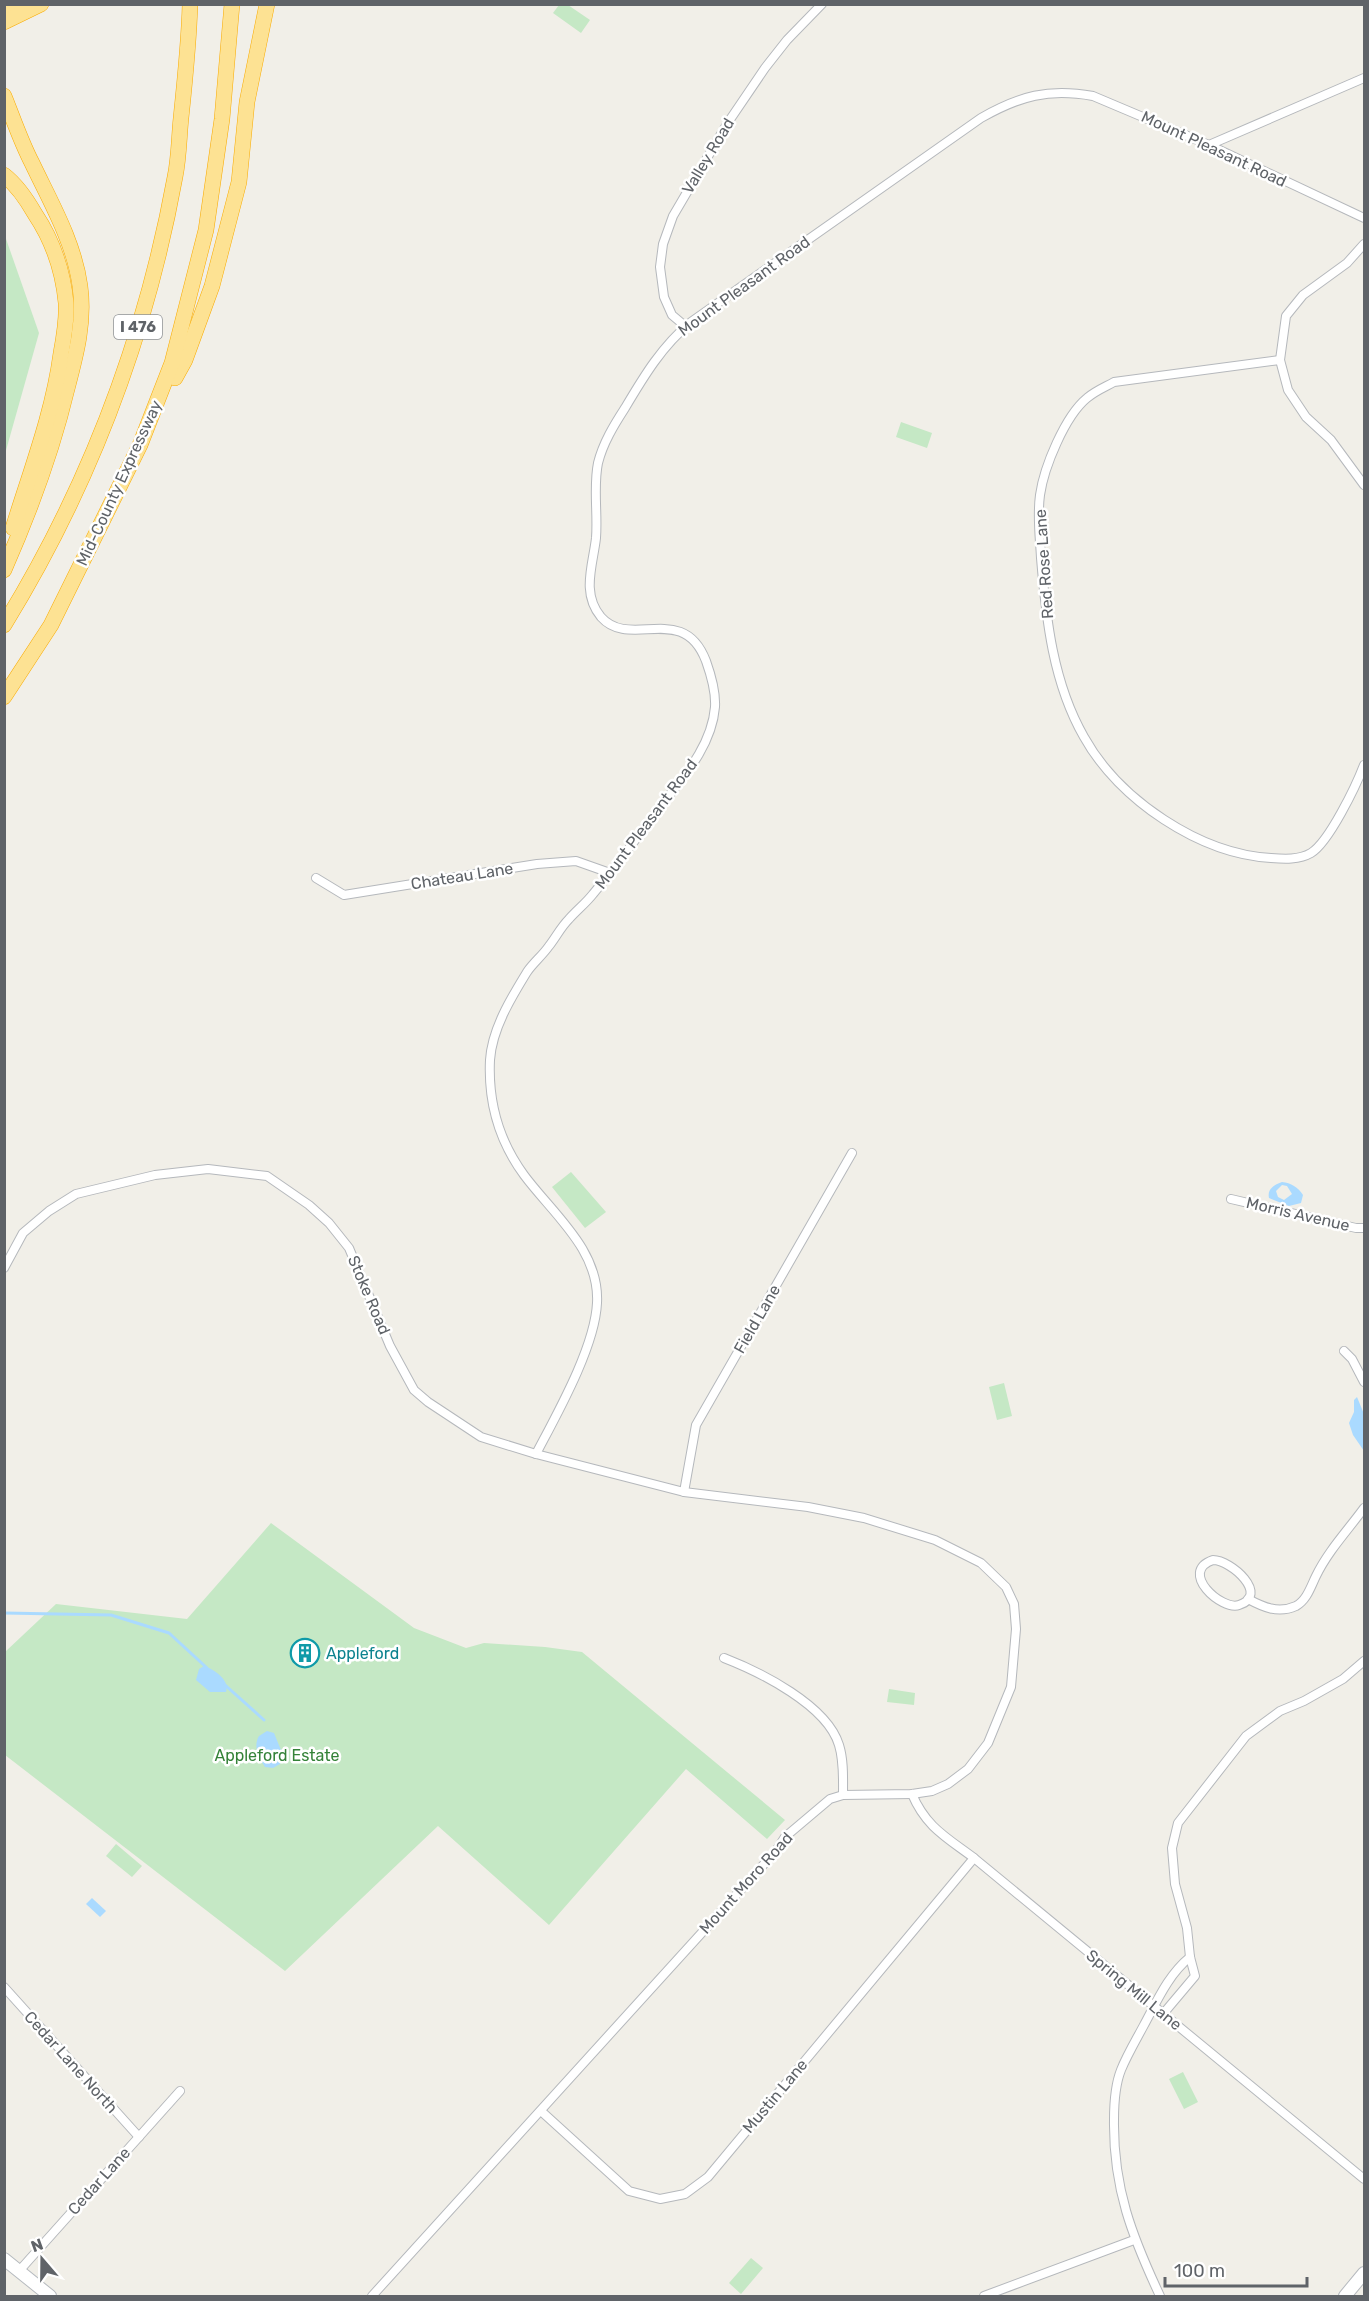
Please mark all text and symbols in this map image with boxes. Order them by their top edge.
street label: Mount Pleasant Road [1138,107,1290,191]
street label: Valley Road [678,115,738,197]
street label: Mount Pleasant Road [675,232,813,340]
road number: I 476 [114,315,162,339]
street label: Mid-County Expressway [72,397,166,569]
street label: Red Rose Lane [1031,508,1057,619]
street label: Mount Pleasant Road [591,755,701,893]
street label: Chateau Lane [410,859,515,893]
street label: Morris Avenue [1244,1193,1352,1235]
street label: Stoke Road [344,1253,394,1337]
street label: Field Lane [730,1281,784,1357]
building icon: Appleford [289,1637,321,1669]
place label: Appleford [326,1644,399,1663]
park label: Appleford Estate [214,1746,340,1765]
street label: Mount Moro Road [695,1828,797,1938]
street label: Spring Mill Lane [1082,1946,1186,2034]
street label: Cedar Lane North [20,2007,122,2117]
street label: Mustin Lane [739,2055,811,2137]
street label: Cedar Lane [64,2143,134,2219]
north arrow [12,2229,72,2289]
text: N [28,2234,46,2256]
scale bar [1165,2250,1308,2288]
text: 100 m [1174,2260,1225,2282]

